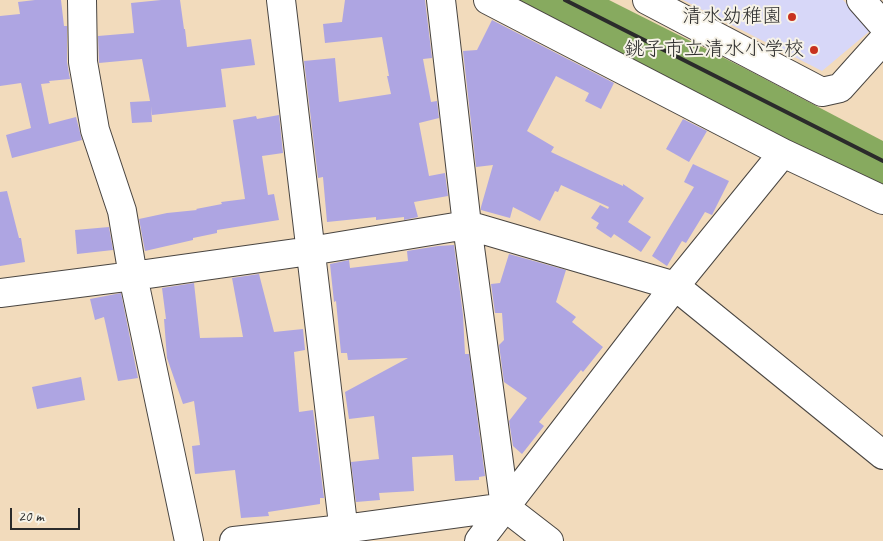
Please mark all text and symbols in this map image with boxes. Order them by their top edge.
place label: 清水幼稚園 [682,5,782,29]
marker: 清水幼稚園 [786,11,798,23]
place label: 銚子市立清水小学校 [624,38,804,62]
marker: 銚子市立清水小学校 [808,44,820,56]
scale bar [12,498,82,530]
text: 20 m [18,507,44,526]

